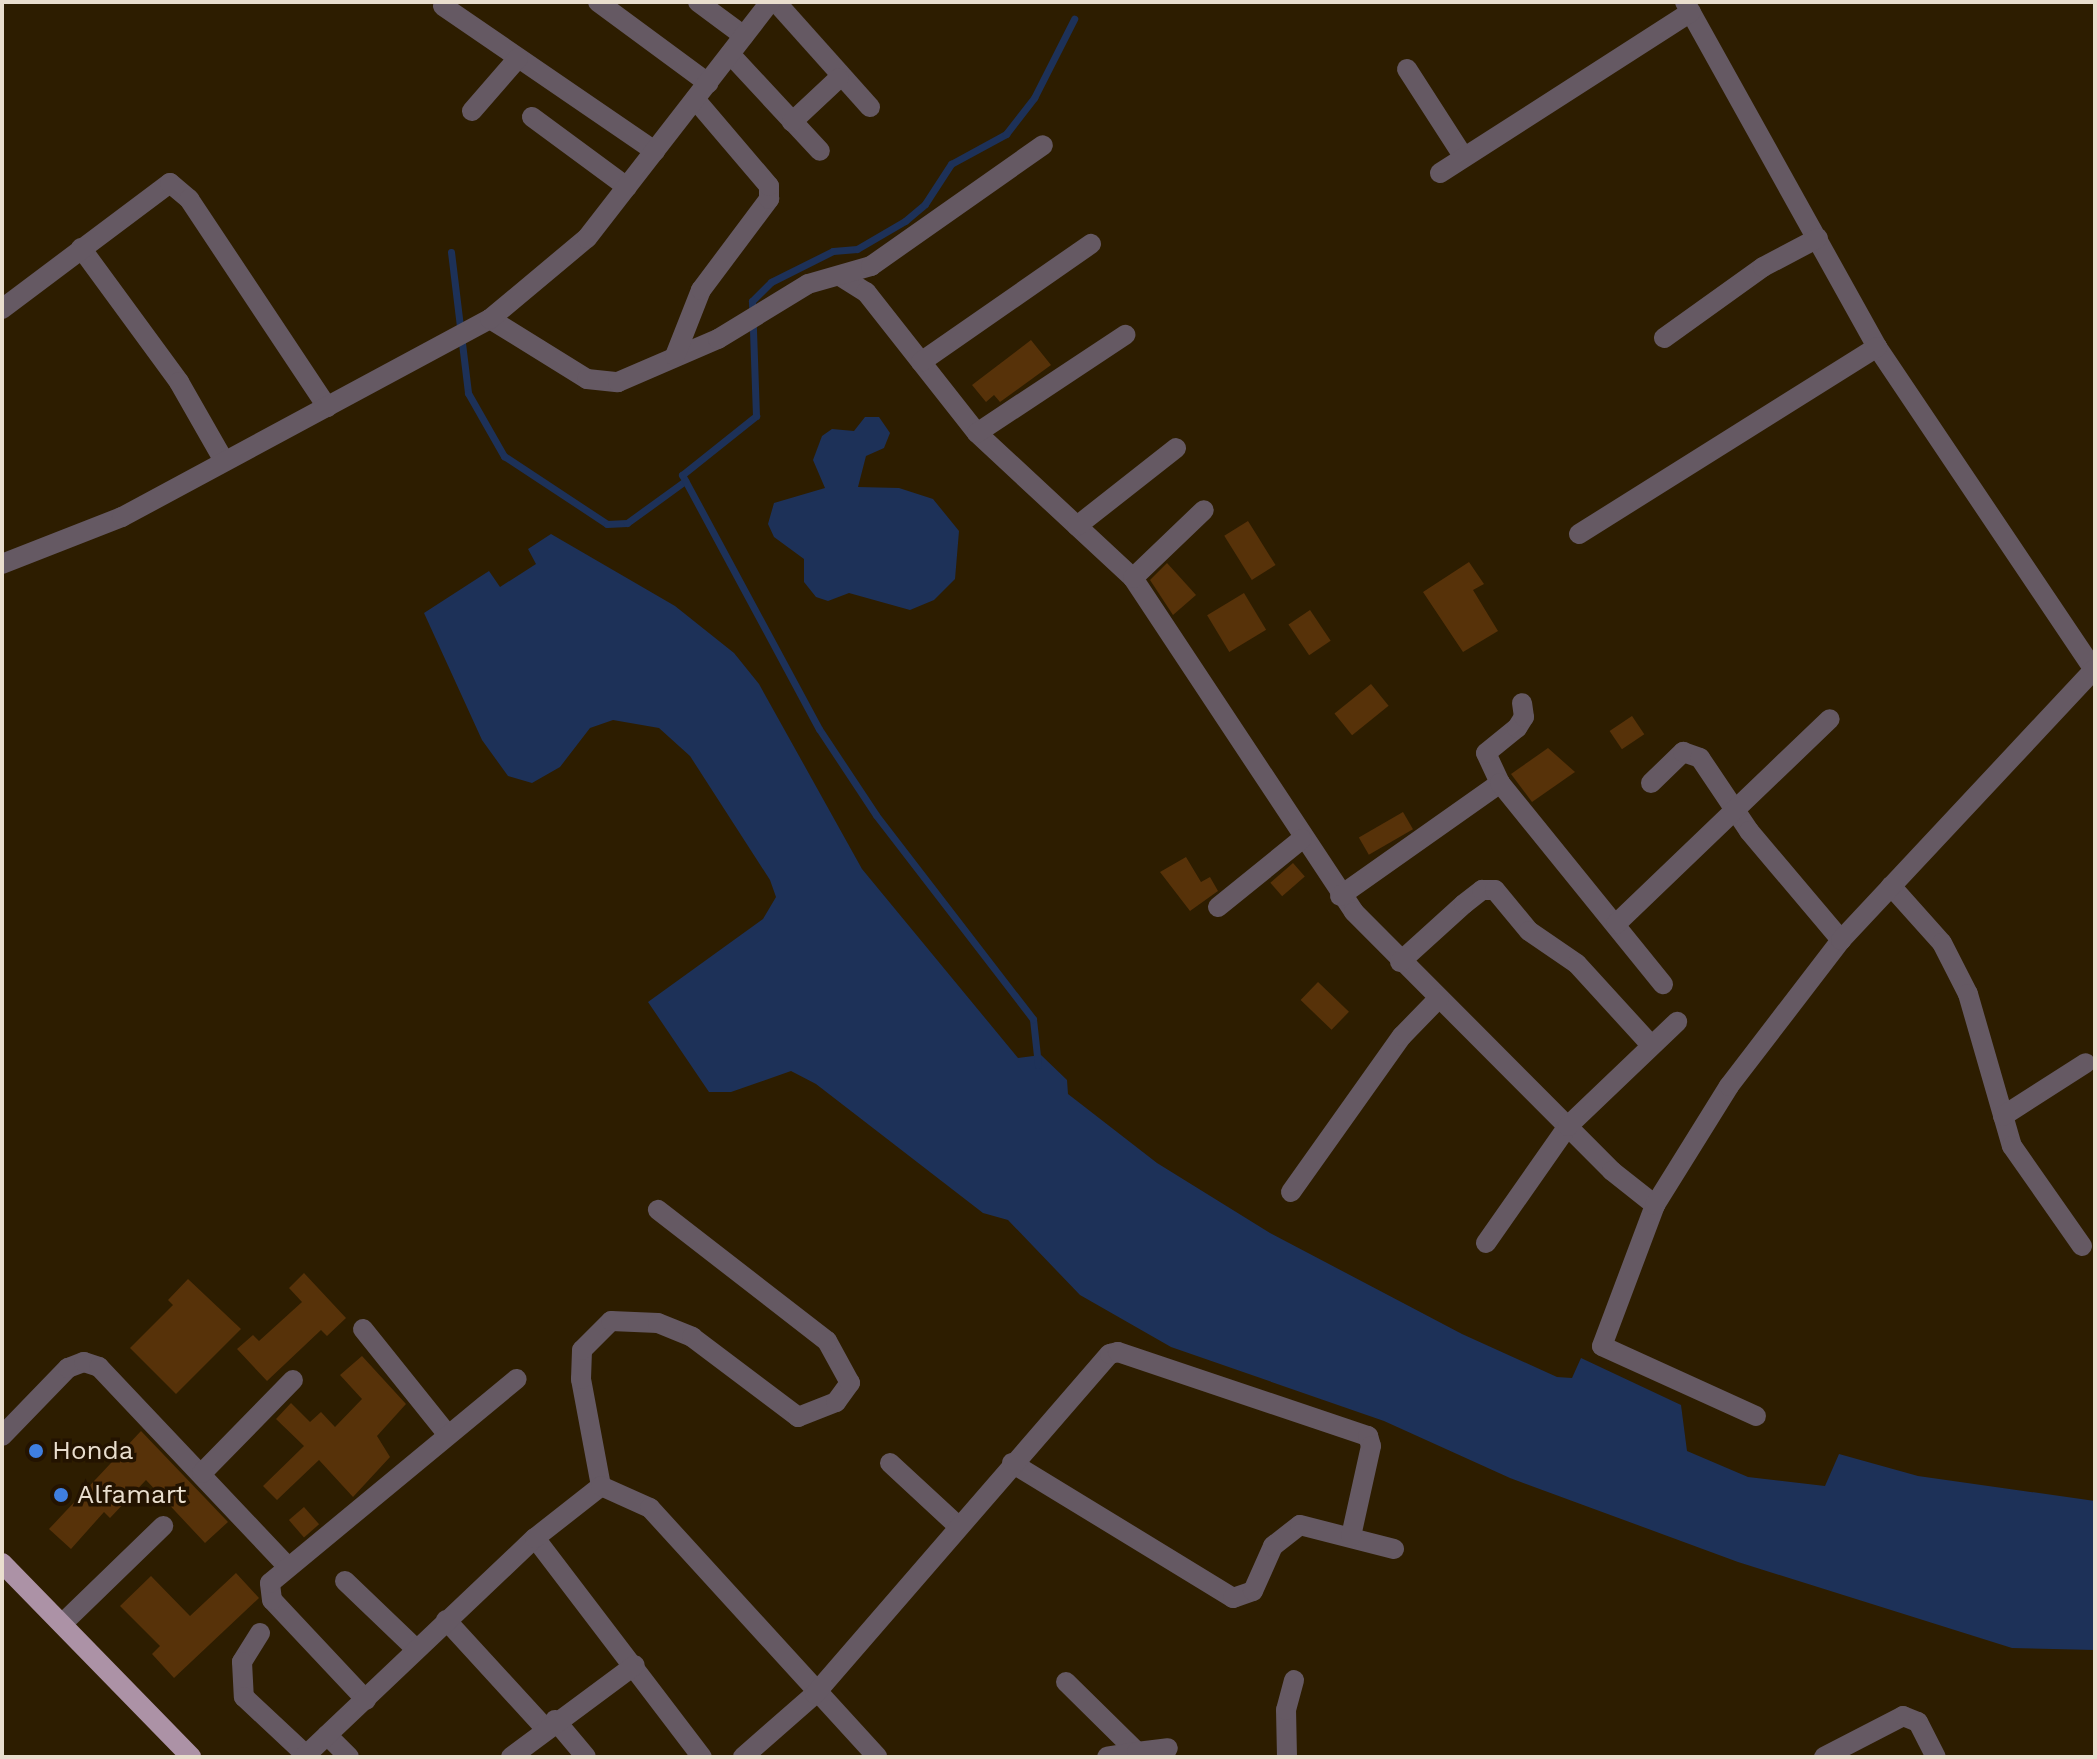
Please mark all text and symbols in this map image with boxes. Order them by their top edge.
place label: Honda [52,1435,134,1467]
marker: Honda [27,1442,45,1460]
place label: Alfamart [77,1479,186,1511]
marker: Alfamart [52,1486,70,1504]

